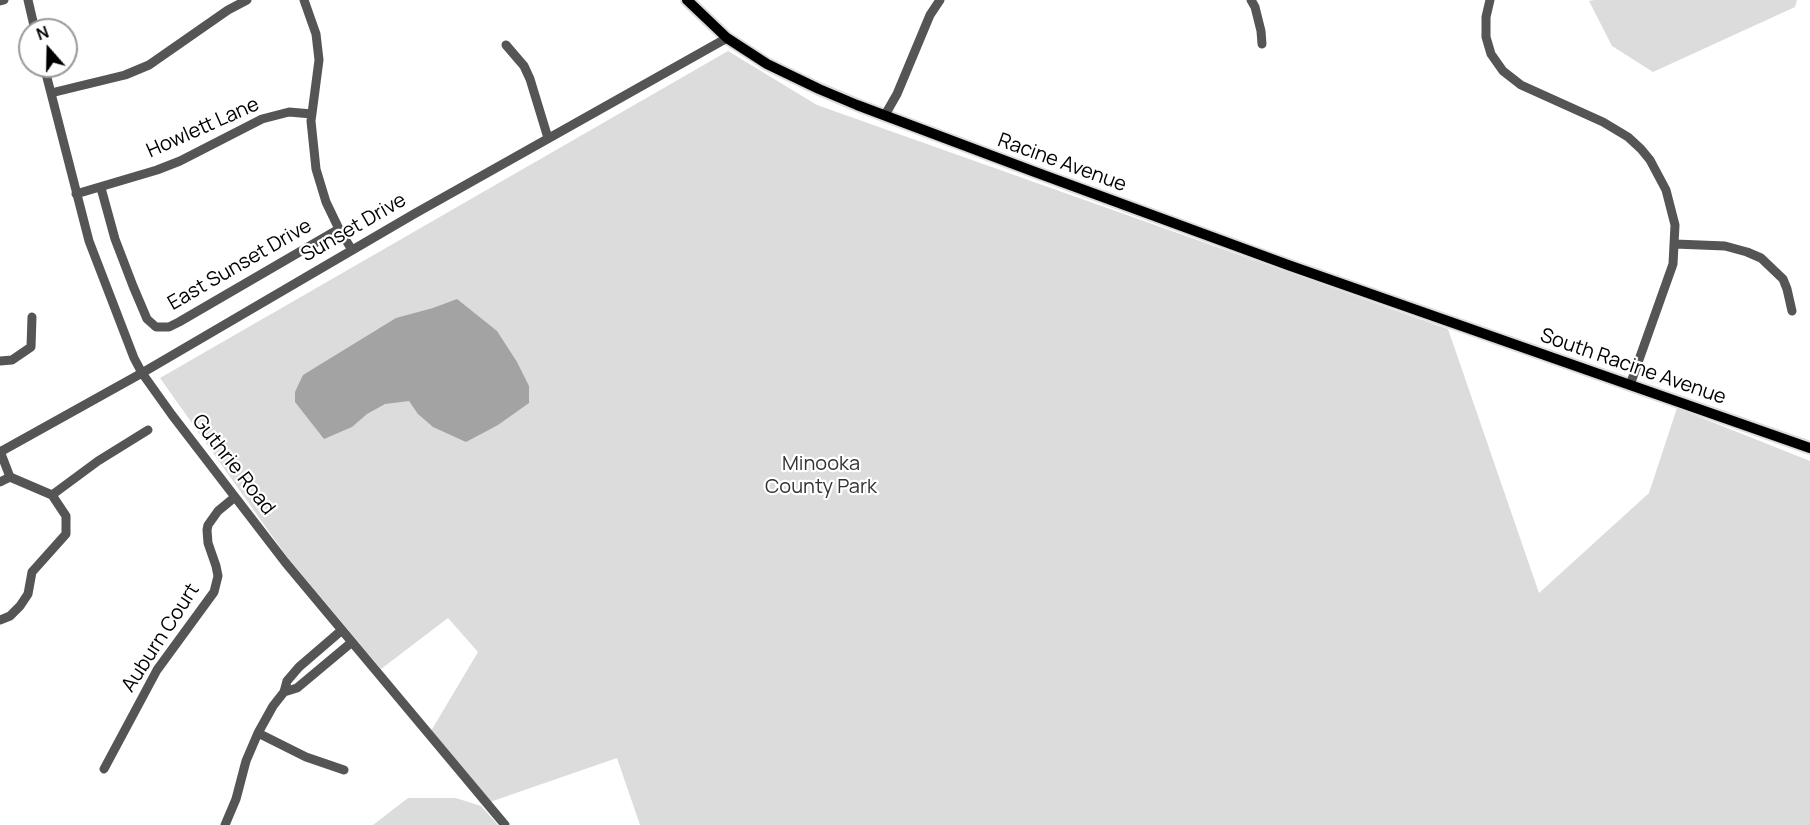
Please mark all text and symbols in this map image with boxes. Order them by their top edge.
north arrow [18,18,78,78]
text: N [33,21,52,45]
street label: Howlett Lane [143,93,263,163]
street label: Racine Avenue [994,129,1130,197]
street label: Sunset Drive [297,188,411,268]
street label: East Sunset Drive [164,214,316,316]
street label: South Racine Avenue [1537,324,1729,410]
street label: Guthrie Road [186,410,280,520]
park label: Minooka County Park [765,452,877,499]
street label: Auburn Court [117,579,205,697]

